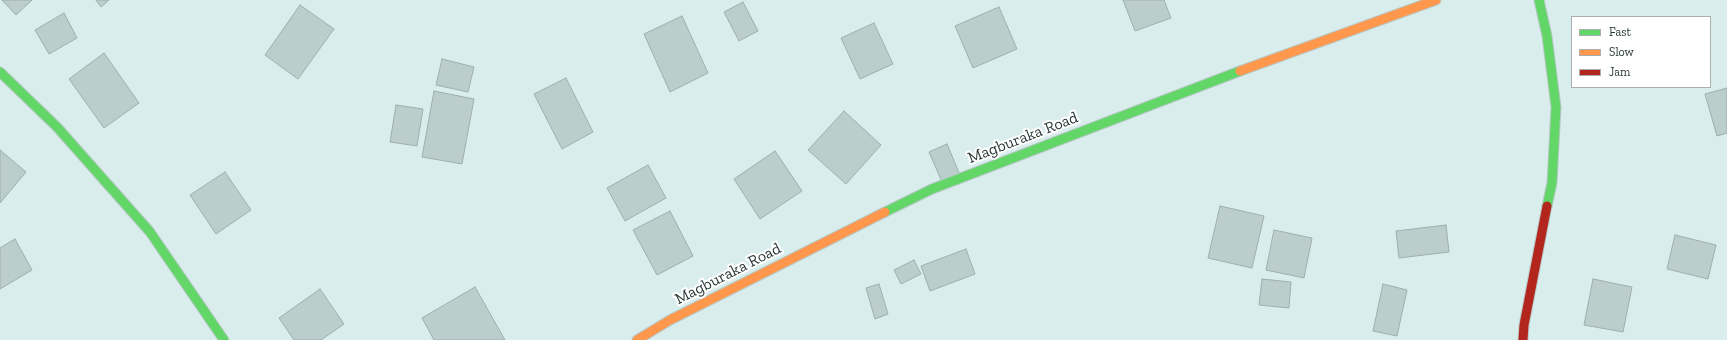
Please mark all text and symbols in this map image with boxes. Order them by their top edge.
legend [1571,16,1711,88]
text: Fast [1609,25,1631,39]
text: Slow [1609,45,1634,59]
text: Jam [1609,65,1630,79]
street label: Magburaka Road [965,108,1081,168]
street label: Magburaka Road [672,239,784,309]

